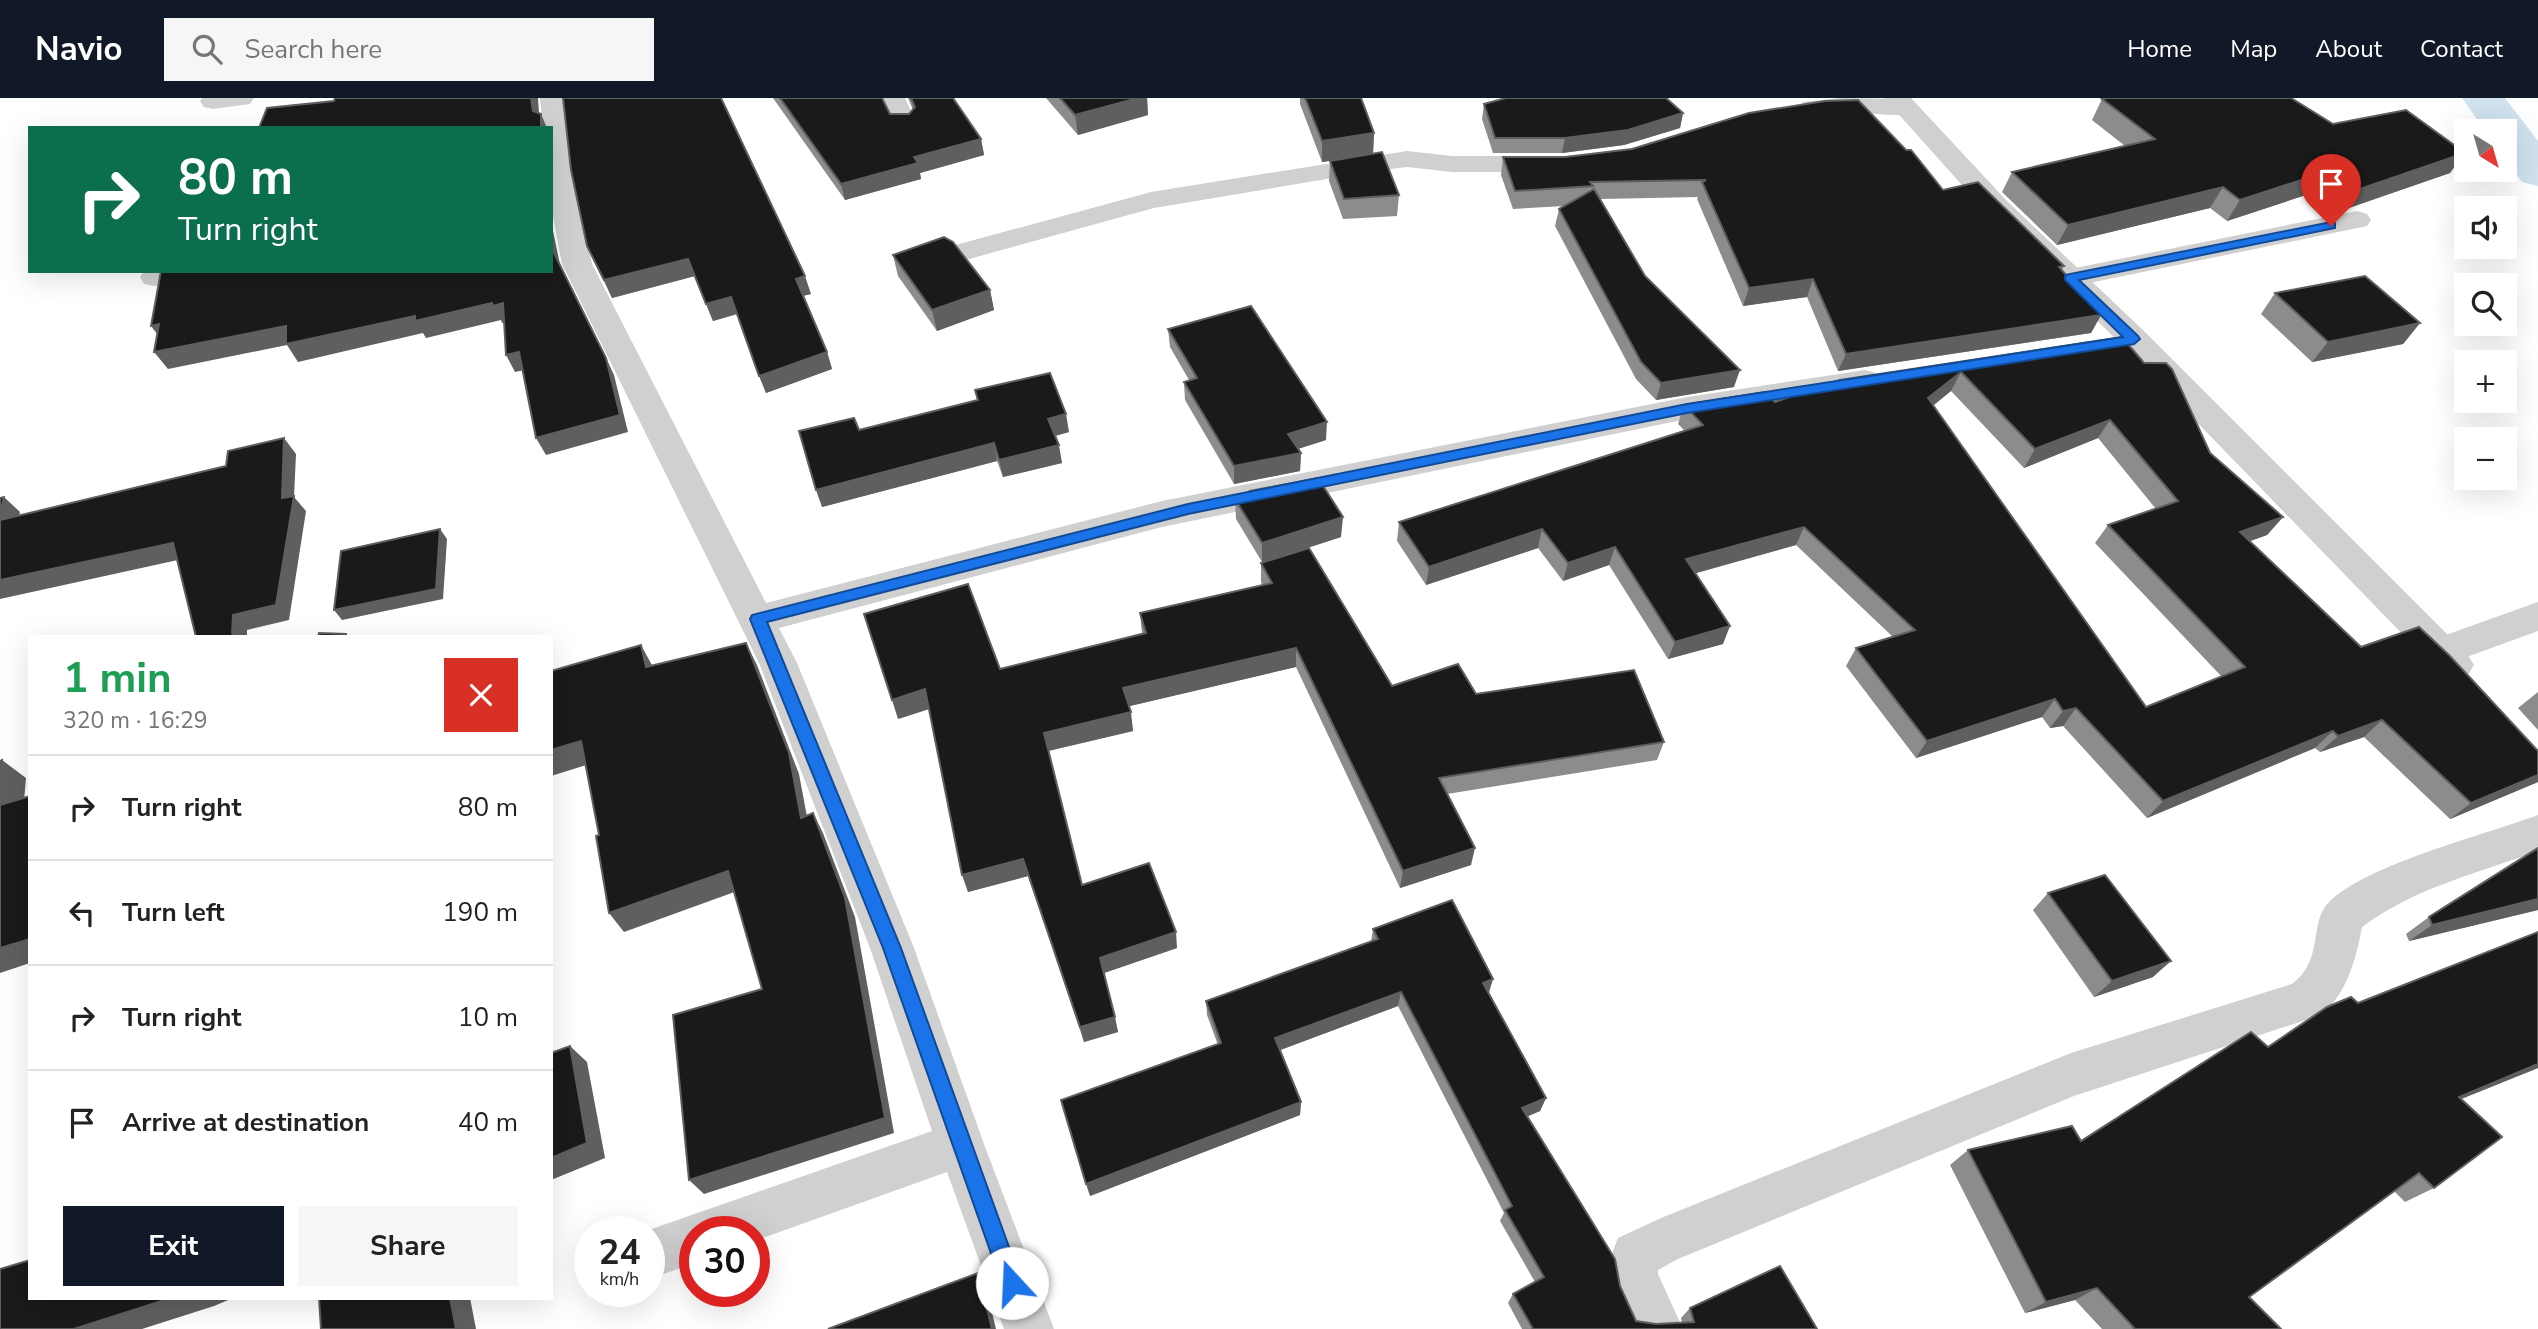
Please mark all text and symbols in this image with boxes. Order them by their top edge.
search box [164,18,654,81]
text: Navio [35,27,122,72]
icon: search [188,30,226,68]
text: Search here [244,32,382,67]
text: Home [2127,33,2192,65]
text: Map [2230,33,2277,65]
text: About [2315,33,2382,65]
text: Contact [2420,33,2503,65]
north arrow [2454,119,2516,182]
map controls [2454,119,2517,490]
text: 80 m [178,144,293,211]
icon: right [63,154,154,245]
pin [2301,154,2361,226]
icon: arrive [2312,165,2350,203]
button: sound [2454,196,2517,259]
text: Turn right [178,208,318,251]
button: search [2454,273,2517,336]
button: + [2454,350,2517,413]
button: − [2454,427,2517,490]
text: 1 min [63,650,172,707]
button: close [444,658,518,732]
text: 320 m · 16:29 [63,705,208,736]
icon: right [63,789,101,827]
text: Turn right [122,790,241,825]
text: 80 m [458,790,518,825]
icon: left [63,894,101,932]
text: Turn left [122,895,225,930]
text: 190 m [442,895,518,930]
icon: right [63,999,101,1037]
text: Turn right [122,1000,241,1035]
text: 10 m [458,1000,518,1035]
icon: arrive [63,1104,101,1142]
text: Arrive at destination [122,1105,369,1140]
text: 40 m [458,1105,518,1140]
button: Exit [63,1206,284,1286]
button: Share [298,1206,518,1286]
speed limit sign: 30 [679,1216,770,1307]
text: 24 [598,1229,641,1276]
position arrow [975,1246,1049,1320]
text: km/h [600,1267,639,1291]

